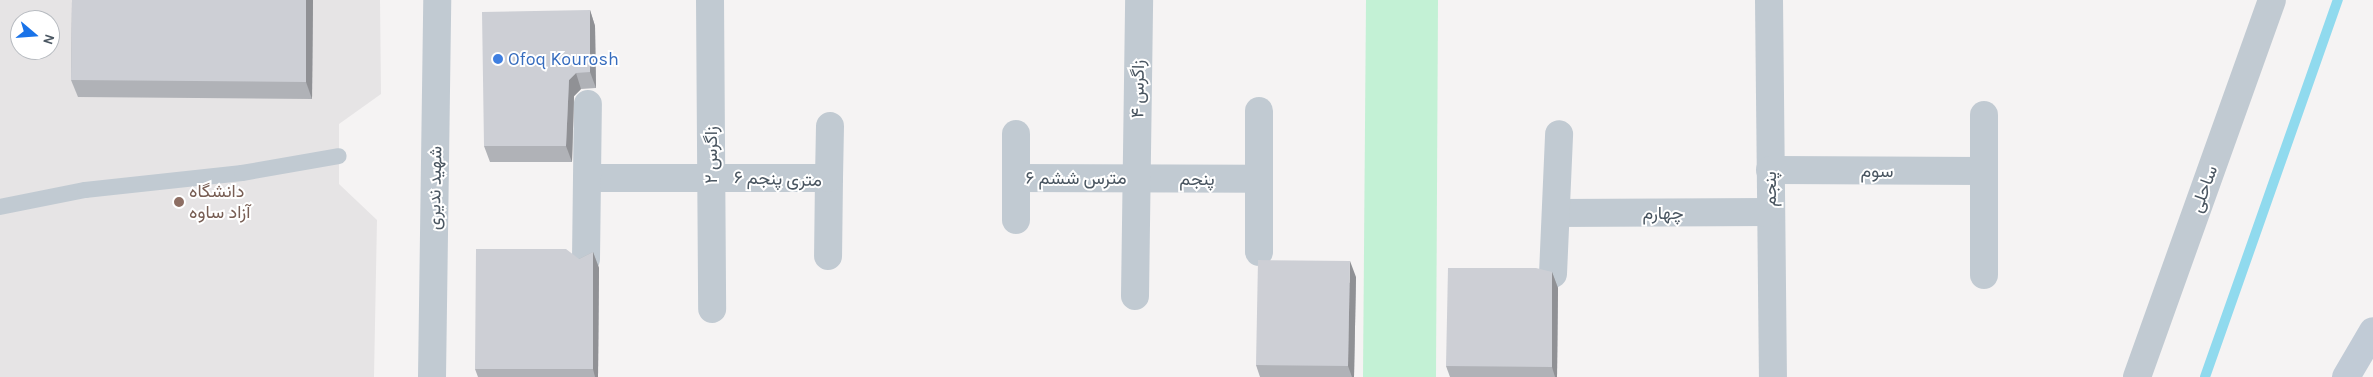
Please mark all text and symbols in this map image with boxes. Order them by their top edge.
north arrow [10,10,60,60]
text: N [39,32,58,47]
place label: Ofoq Kourosh [508,48,619,70]
marker: Ofoq Kourosh [492,53,504,65]
street label: زاگرس ۴ [1127,60,1149,118]
street label: زاگرس ۲ [700,126,722,184]
street label: شهید ندیری [423,146,447,230]
street label: سوم [1861,160,1893,182]
street label: ساحلی [2186,163,2222,215]
street label: ۶ متری پنجم [733,167,823,191]
street label: ۶ مترس ششم [1026,167,1126,189]
street label: پنجم [1179,168,1215,190]
street label: پنجم [1759,171,1781,207]
place label: دانشگاه آزاد ساوه [189,181,250,223]
marker: دانشگاه آزاد ساوه [173,196,185,208]
street label: چهارم [1642,202,1684,224]

